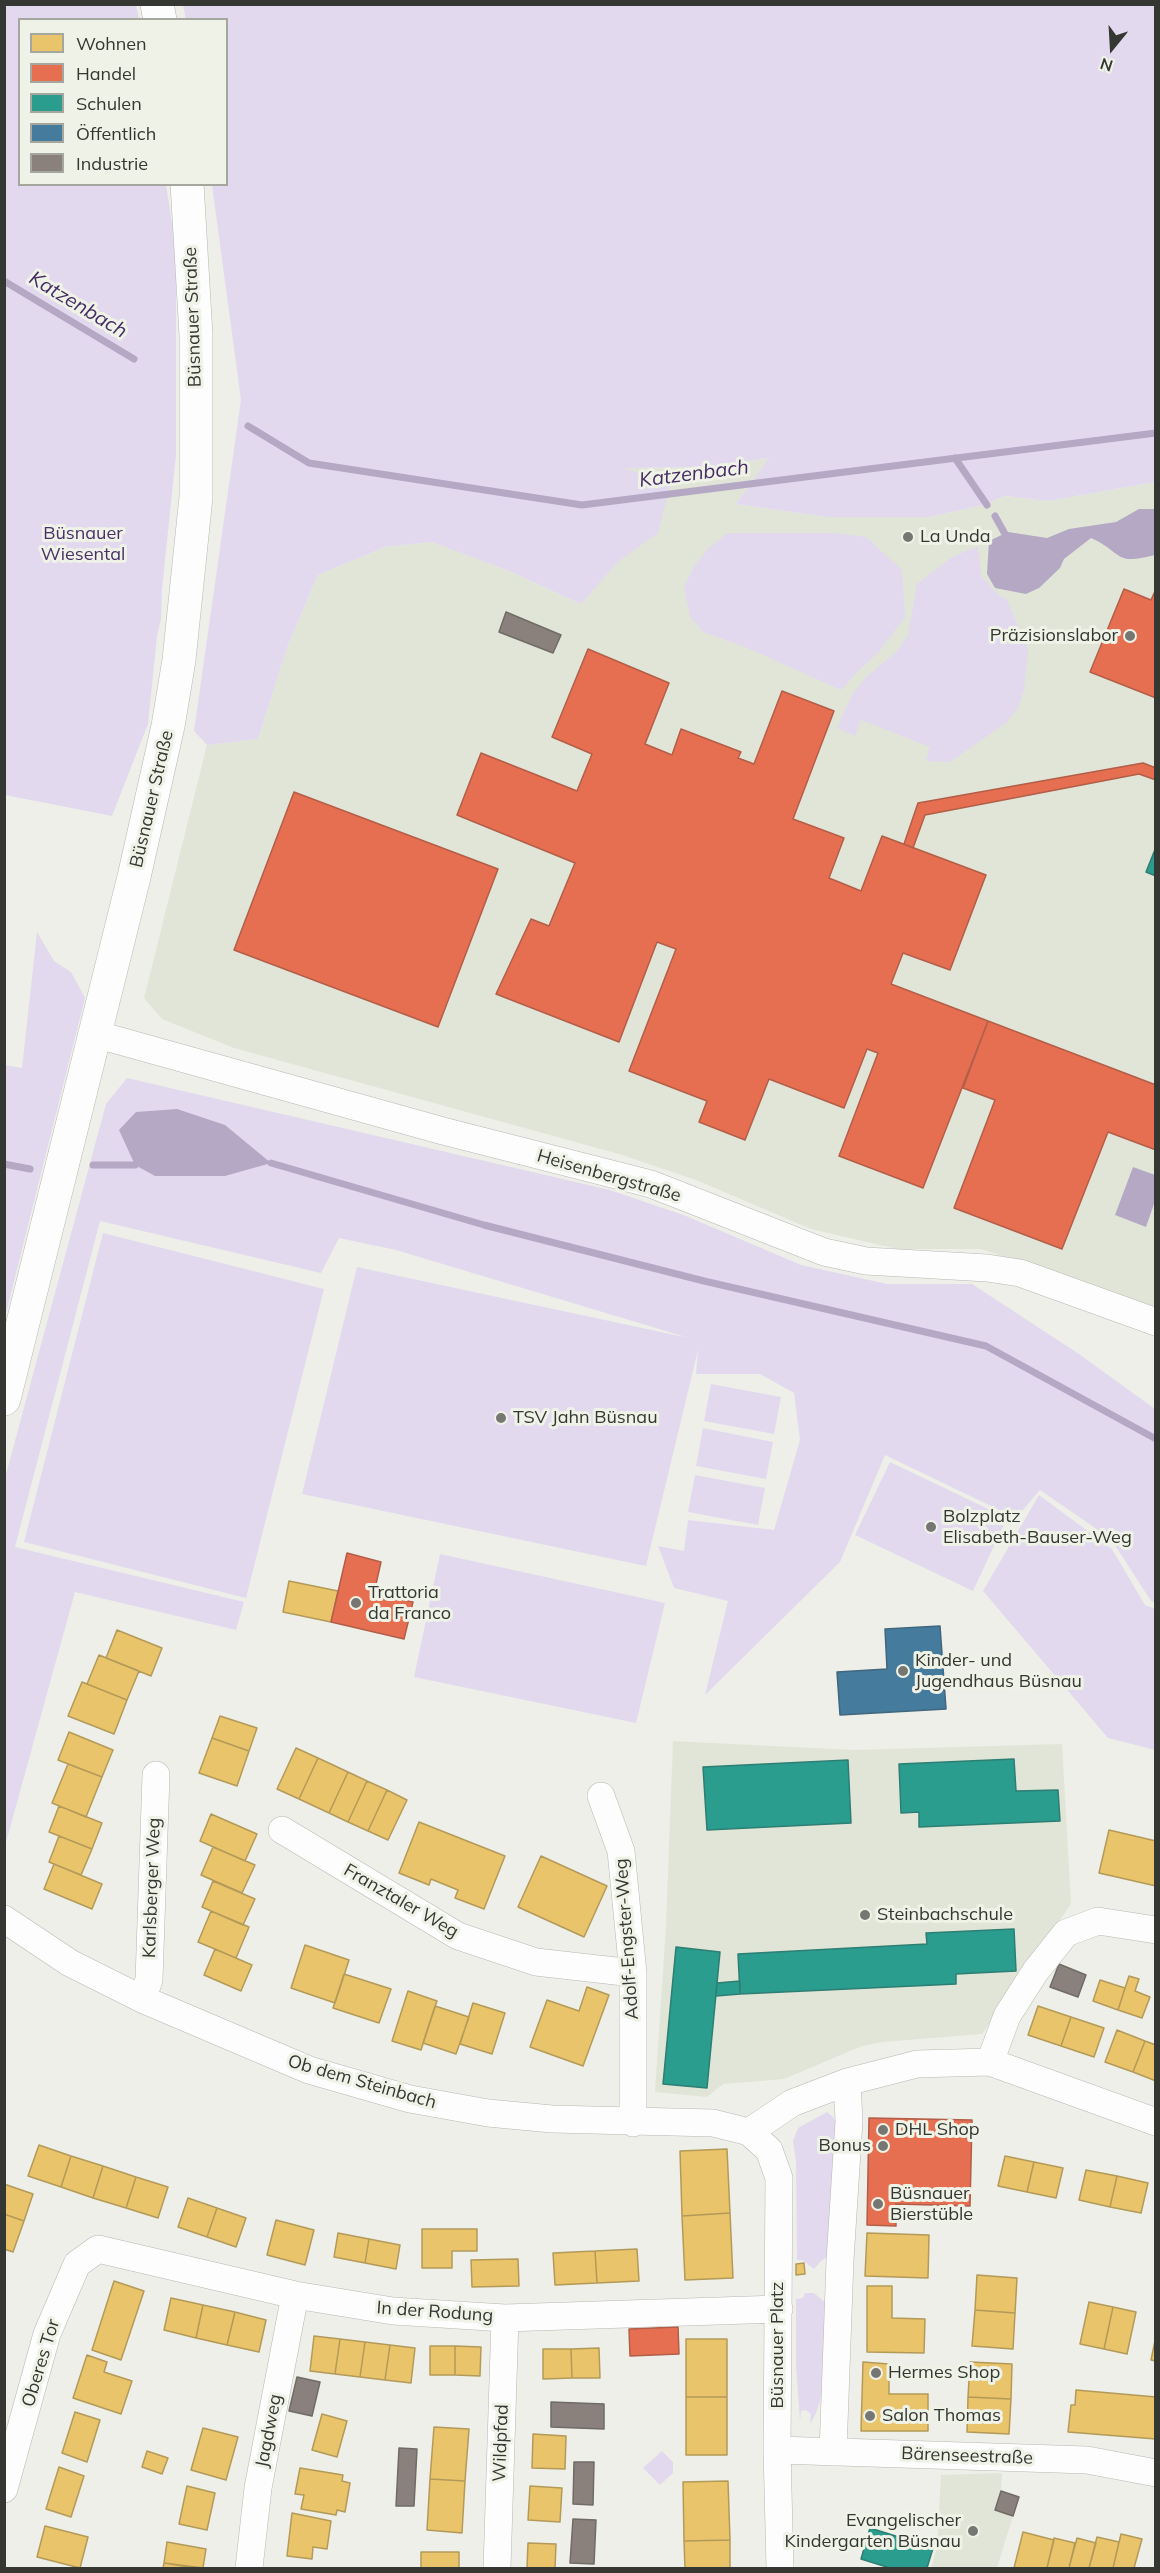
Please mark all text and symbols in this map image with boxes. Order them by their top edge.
legend [18,18,228,186]
north arrow [1082,18,1142,78]
text: Wohnen [76,32,147,55]
text: N [1098,54,1115,76]
text: Handel [76,62,136,85]
text: Schulen [76,92,142,115]
text: Öffentlich [76,122,156,145]
text: Industrie [76,152,148,175]
street label: Büsnauer Straße [180,247,206,387]
water label: Katzenbach [25,266,131,344]
water label: Katzenbach [638,455,750,493]
park label: Büsnauer Wiesental [41,523,125,566]
place label: La Unda [920,526,991,548]
marker: La Unda [901,530,915,544]
place label: Präzisionslabor [990,625,1118,647]
marker: Präzisionslabor [1123,629,1137,643]
street label: Büsnauer Straße [126,728,178,870]
street label: Heisenbergstraße [535,1145,683,1207]
place label: TSV Jahn Büsnau [513,1407,658,1429]
marker: TSV Jahn Büsnau [494,1411,508,1425]
place label: Bolzplatz Elisabeth-Bauser-Weg [943,1506,1132,1549]
marker: Bolzplatz Elisabeth-Bauser-Weg [924,1520,938,1534]
place label: Trattoria da Franco [368,1582,451,1624]
marker: Trattoria da Franco [349,1596,363,1610]
place label: Kinder- und Jugendhaus Büsnau [915,1650,1082,1692]
marker: Kinder- und Jugendhaus Büsnau [896,1664,910,1678]
street label: Karlsberger Weg [139,1817,165,1959]
street label: Adolf-Engster-Weg [611,1858,643,2020]
street label: Franztaler Weg [340,1859,462,1943]
place label: Steinbachschule [877,1904,1013,1926]
marker: Steinbachschule [858,1908,872,1922]
street label: Ob dem Steinbach [285,2050,439,2114]
place label: DHL Shop [895,2119,980,2141]
marker: DHL Shop [876,2123,890,2137]
place label: Bonus [819,2135,871,2157]
marker: Bonus [876,2139,890,2153]
place label: Büsnauer Bierstüble [890,2183,973,2226]
marker: Büsnauer Bierstüble [871,2197,885,2211]
street label: Büsnauer Platz [767,2282,789,2408]
street label: In der Rodung [376,2297,494,2327]
street label: Oberes Tor [17,2317,65,2409]
place label: Hermes Shop [888,2362,1000,2384]
marker: Hermes Shop [869,2366,883,2380]
street label: Jagdweg [251,2392,287,2470]
street label: Wildpfad [489,2404,513,2482]
place label: Salon Thomas [882,2405,1001,2427]
marker: Salon Thomas [863,2409,877,2423]
street label: Bärenseestraße [901,2443,1033,2469]
place label: Evangelischer Kindergarten Büsnau [785,2510,961,2552]
marker: Evangelischer Kindergarten Büsnau [966,2524,980,2538]

